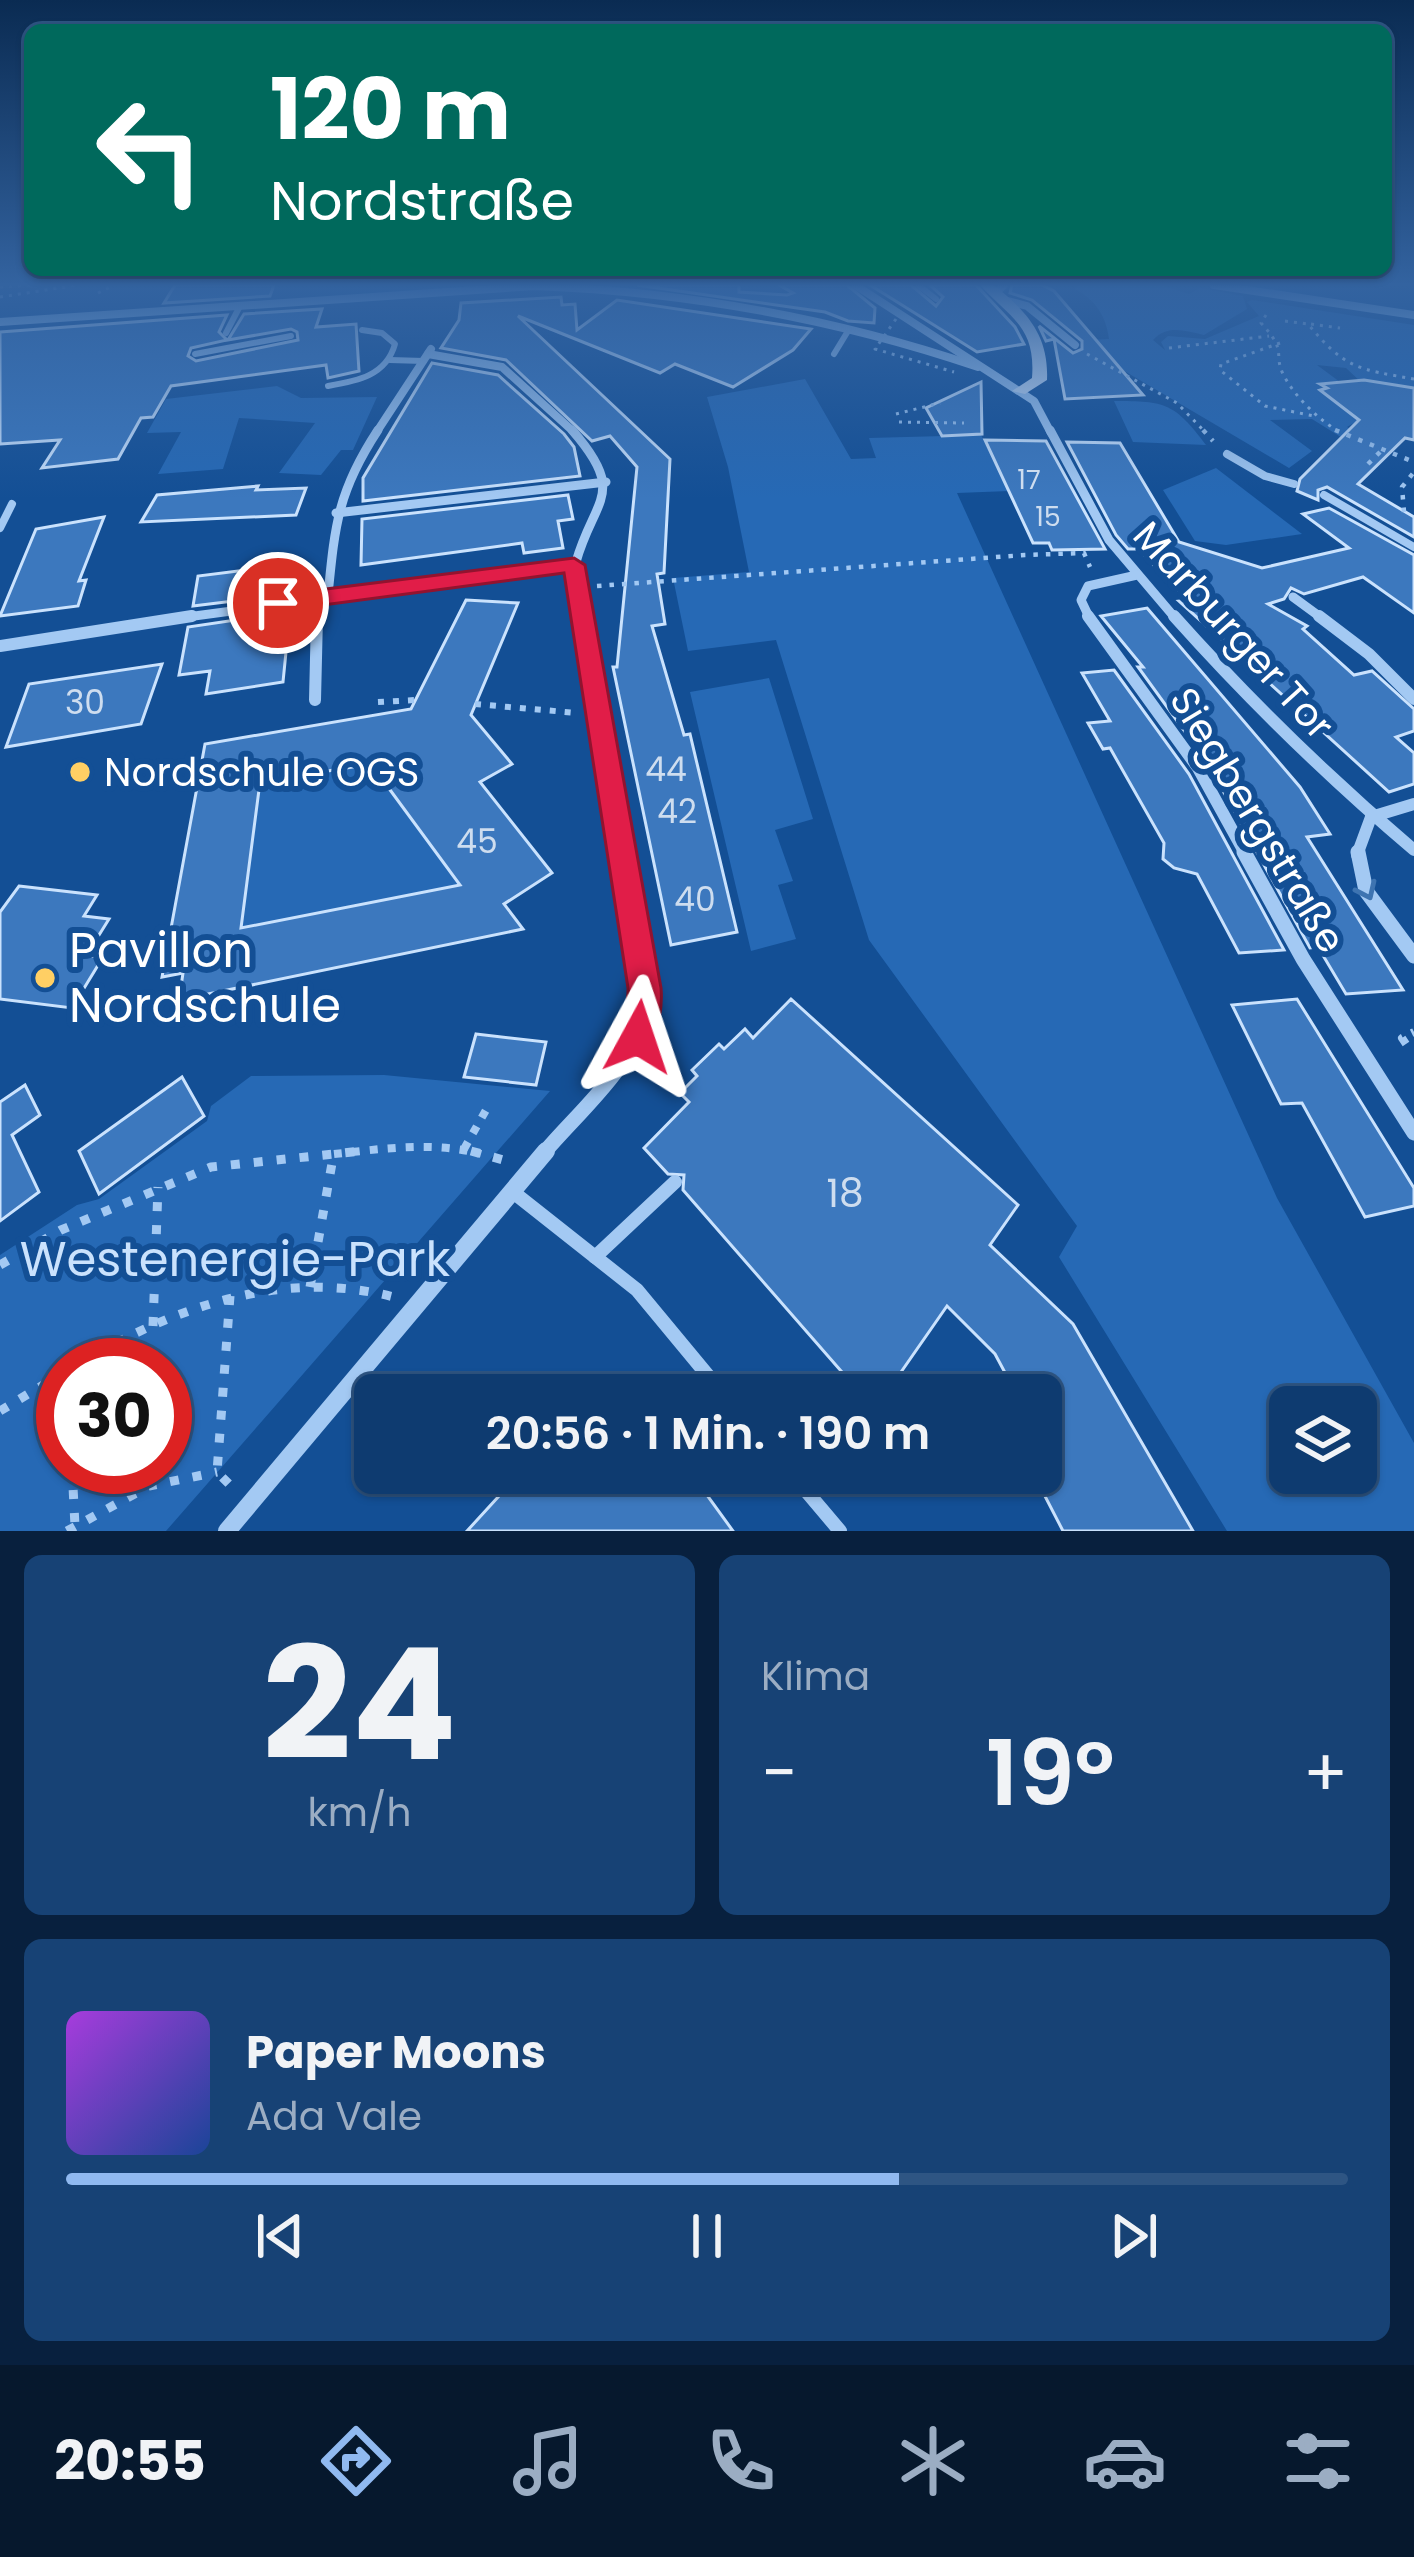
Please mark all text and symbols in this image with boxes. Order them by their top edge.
text: 120 m [270,51,511,168]
icon: left [72,72,228,228]
text: Nordstraße [270,163,574,239]
house number: 17 [1017,461,1041,498]
house number: 15 [1035,498,1061,535]
street label: Marburger Tor [1121,509,1347,751]
pin [227,552,329,654]
icon: arrive [245,570,311,636]
street label: Siegbergstraße [1157,677,1359,963]
house number: 30 [65,679,105,726]
place label: Nordschule OGS [104,745,419,800]
house number: 44 [645,746,687,793]
marker: Nordschule OGS [67,759,93,785]
house number: 42 [657,788,697,835]
house number: 45 [456,818,498,865]
house number: 40 [674,876,716,923]
one-way arrow [1353,879,1376,900]
place label: Pavillon Nordschule [69,917,341,1039]
marker: Pavillon Nordschule [32,965,58,991]
position arrow [575,974,701,1100]
house number: 18 [826,1166,864,1221]
park label: Westenergie-Park [20,1226,451,1293]
speed limit sign: 30 [36,1338,192,1494]
map controls [1269,1386,1377,1494]
button: layers [1269,1386,1377,1494]
text: 20:56 · 1 Min. · 190 m [486,1402,930,1465]
text: 24 [262,1595,457,1814]
text: Klima [761,1649,870,1704]
text: 19° [986,1710,1115,1837]
text: − [761,1727,797,1819]
text: + [1303,1727,1348,1819]
text: km/h [308,1785,411,1840]
text: Paper Moons [246,2021,546,2084]
text: Ada Vale [246,2089,422,2144]
icon: previous [247,2203,313,2269]
icon: pause [674,2203,740,2269]
icon: next [1101,2203,1167,2269]
icon: directions [314,2419,398,2503]
icon: music [506,2419,590,2503]
icon: phone [699,2419,783,2503]
icon: climate [891,2419,975,2503]
icon: car [1083,2419,1167,2503]
icon: filters [1276,2419,1360,2503]
text: 20:55 [54,2423,206,2499]

